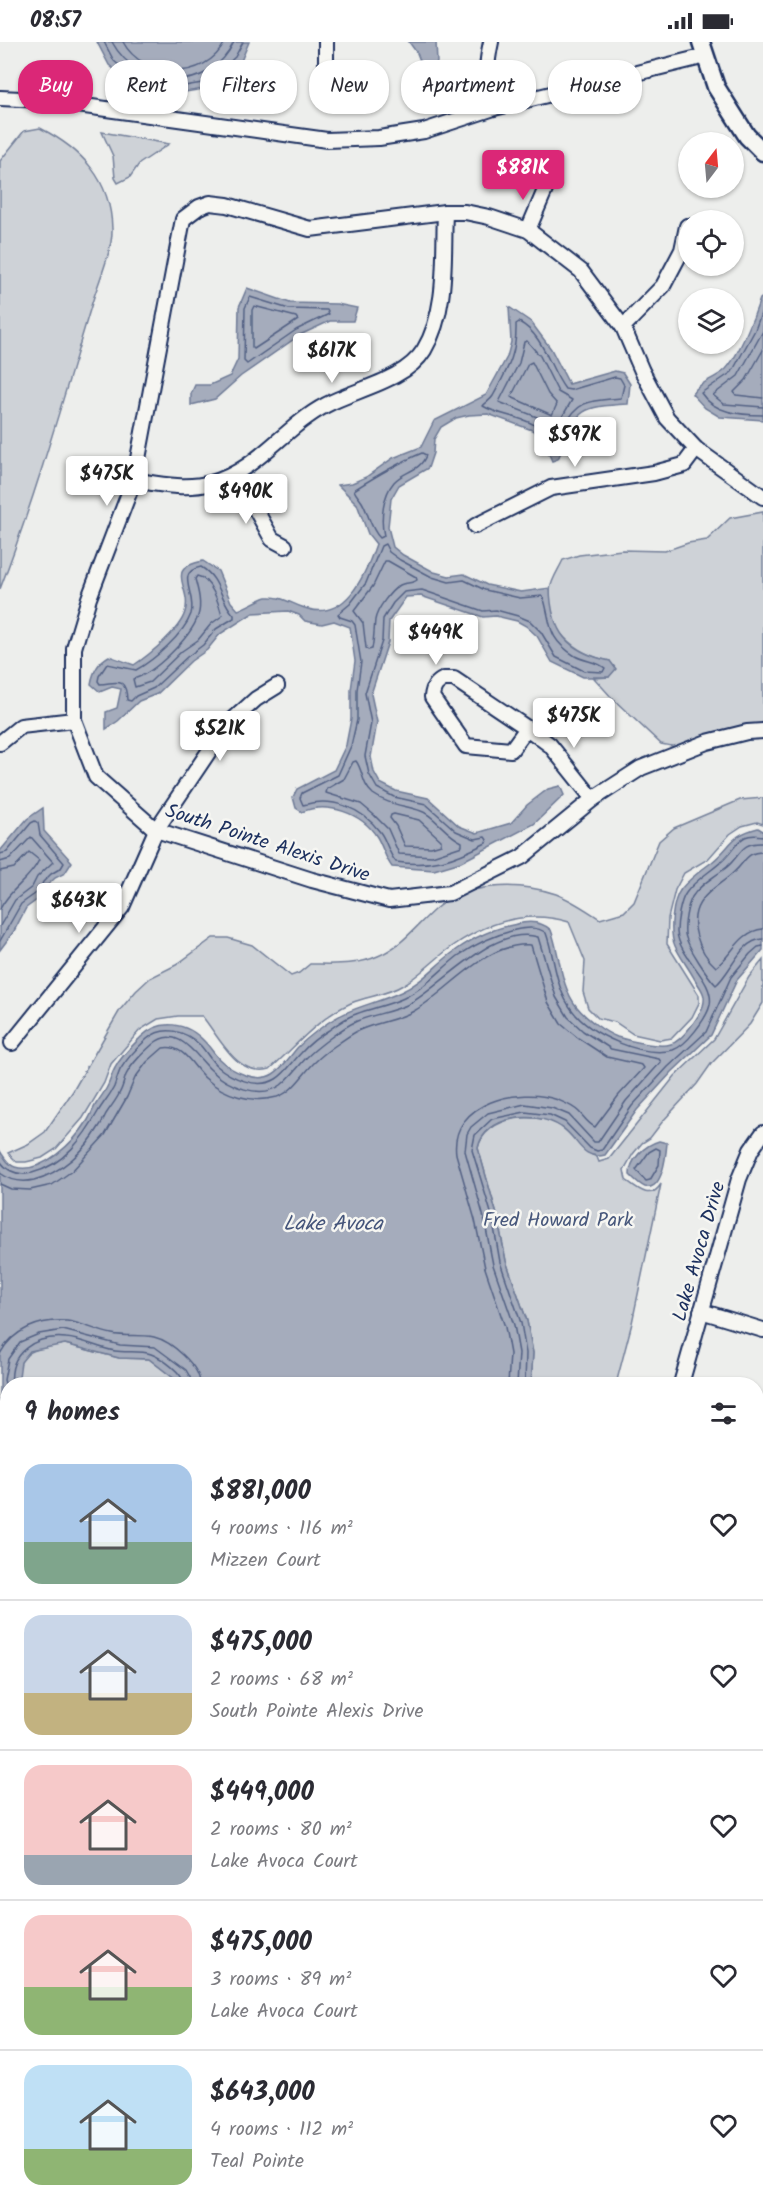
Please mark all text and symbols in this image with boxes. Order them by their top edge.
text: 08:57 [30,4,81,39]
chip: Buy [18,60,93,114]
chip: Rent [105,60,188,114]
chip: Filters [200,60,297,114]
chip: New [309,60,389,114]
chip: Apartment [401,60,536,114]
chip: House [548,60,642,114]
north arrow [678,132,744,198]
map controls [678,132,744,354]
pin: $881K [481,150,565,201]
text: $881K [496,153,550,185]
button: locate [678,210,744,276]
button: layers [678,288,744,354]
pin: $617K [290,333,374,384]
text: $617K [307,336,357,368]
pin: $597K [533,417,617,468]
text: $597K [548,420,602,452]
pin: $475K [65,456,149,507]
text: $475K [80,459,134,491]
pin: $490K [204,474,288,525]
text: $490K [218,477,274,509]
pin: $449K [394,615,478,666]
text: $449K [408,618,464,650]
pin: $475K [532,698,616,749]
text: $475K [547,701,601,733]
pin: $521K [178,711,262,762]
text: $521K [194,714,246,746]
street label: South Pointe Alexis Drive [161,796,374,892]
pin: $643K [37,883,121,934]
text: $643K [51,886,107,918]
street label: Lake Avoca Drive [665,1178,735,1325]
park label: Fred Howard Park [483,1205,634,1237]
water label: Lake Avoca [283,1208,384,1241]
text: 9 homes [24,1392,120,1434]
icon: filters [707,1397,740,1430]
text: $881,000 [210,1471,311,1513]
icon: home [72,1488,144,1560]
icon: heart [707,1508,740,1541]
text: 4 rooms · 116 m² [210,1513,353,1545]
text: Mizzen Court [210,1545,321,1577]
text: $475,000 [210,1622,312,1664]
icon: home [72,1639,144,1711]
icon: heart [707,1659,740,1692]
text: 2 rooms · 68 m² [210,1664,353,1696]
text: South Pointe Alexis Drive [210,1696,424,1728]
text: $449,000 [210,1772,314,1814]
icon: home [72,1789,144,1861]
icon: heart [707,1809,740,1842]
text: 2 rooms · 80 m² [210,1814,352,1846]
text: Lake Avoca Court [210,1846,358,1878]
text: $475,000 [210,1922,312,1964]
icon: home [72,1939,144,2011]
icon: heart [707,1959,740,1992]
text: 3 rooms · 89 m² [210,1964,351,1996]
text: Lake Avoca Court [210,1996,358,2028]
text: $643,000 [210,2072,315,2114]
icon: home [72,2089,144,2161]
icon: heart [707,2109,740,2142]
text: 4 rooms · 112 m² [210,2114,353,2146]
text: Teal Pointe [210,2146,304,2178]

